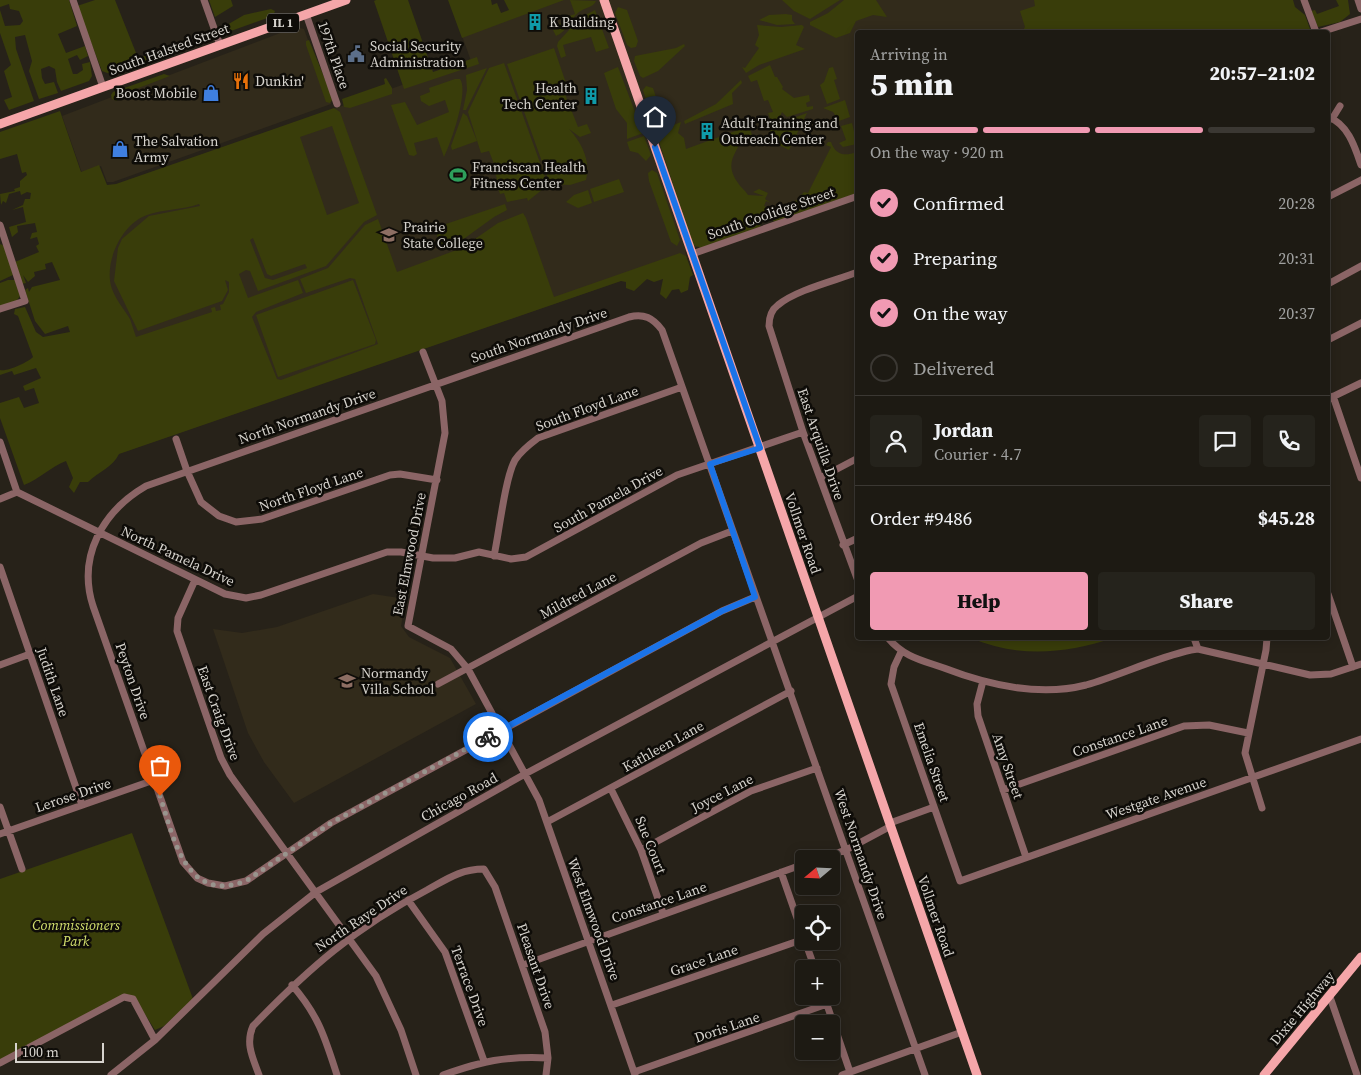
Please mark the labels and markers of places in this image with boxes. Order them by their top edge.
building icon: K Building [525,12,545,32]
place label: K Building [549,12,614,32]
place label: Social Security Administration [370,36,465,72]
public building icon: Social Security Administration [346,44,366,64]
restaurant icon: Dunkin' [231,71,251,91]
place label: Dunkin' [255,71,304,91]
place label: Health Tech Center [502,78,577,114]
place label: Boost Mobile [115,83,197,103]
shop icon: Boost Mobile [201,83,221,103]
building icon: Health Tech Center [581,86,601,106]
pin [634,96,676,147]
place label: Adult Training and Outreach Center [721,113,838,149]
building icon: Adult Training and Outreach Center [697,121,717,141]
place label: The Salvation Army [134,131,219,167]
shop icon: The Salvation Army [110,139,130,159]
place label: Franciscan Health Fitness Center [472,157,586,193]
sports icon: Franciscan Health Fitness Center [448,165,468,185]
place label: Prairie State College [403,217,483,253]
school or university icon: Prairie State College [379,225,399,245]
place label: Normandy Villa School [361,663,434,699]
school or university icon: Normandy Villa School [337,671,357,691]
pin [139,745,181,796]

